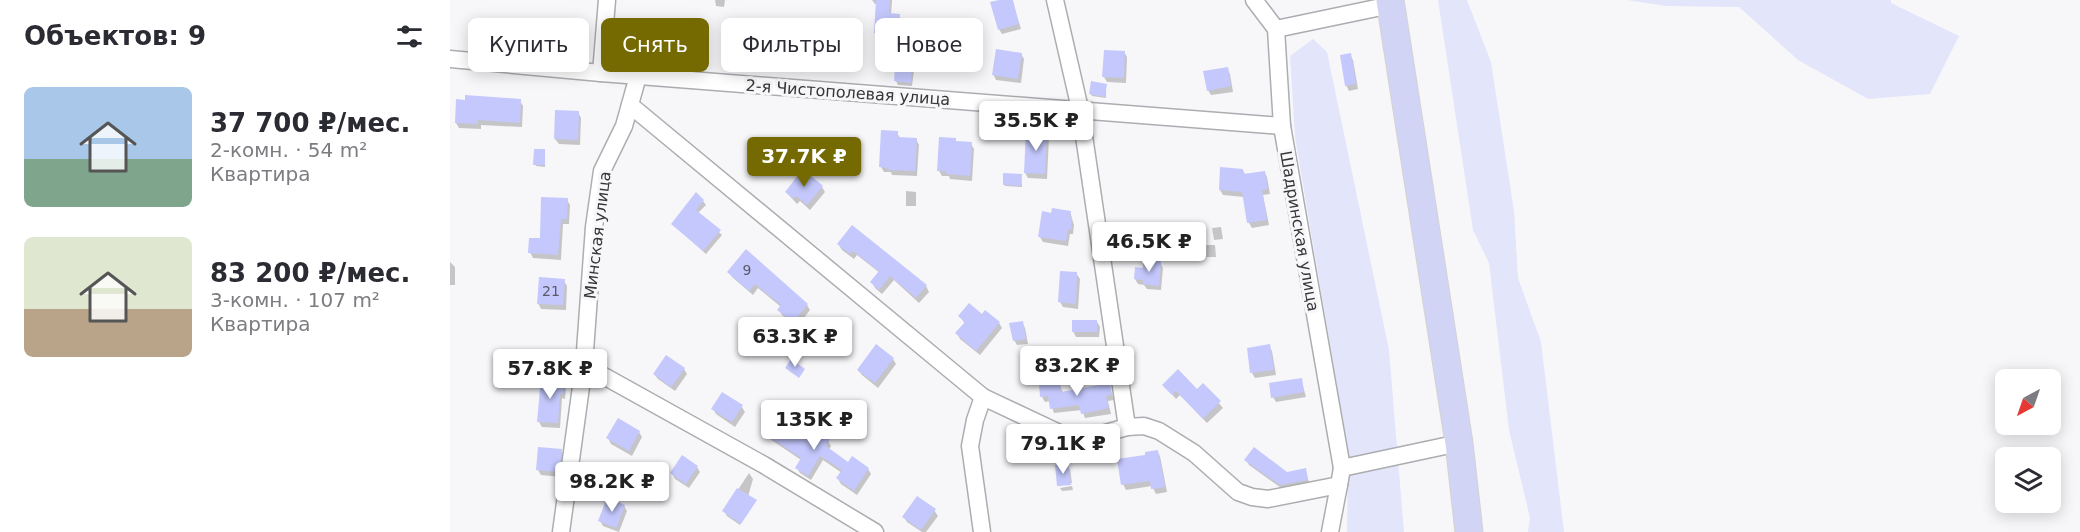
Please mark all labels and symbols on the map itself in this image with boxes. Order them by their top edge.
street label: 2-я Чистополевая улица [745,76,951,109]
pin: 35.5K ₽ [981,101,1091,152]
pin: 37.7K ₽ [749,137,859,188]
street label: Шадринская улица [1276,149,1323,313]
street label: Минская улица [580,170,615,300]
pin: 46.5K ₽ [1094,222,1204,273]
house number: 9 [743,262,751,278]
house number: 21 [542,283,560,299]
pin: 63.3K ₽ [740,317,850,368]
pin: 83.2K ₽ [1022,346,1132,397]
pin: 57.8K ₽ [495,349,605,400]
north arrow [1995,369,2061,435]
pin: 135K ₽ [765,400,863,451]
pin: 79.1K ₽ [1008,424,1118,475]
pin: 98.2K ₽ [557,462,667,513]

